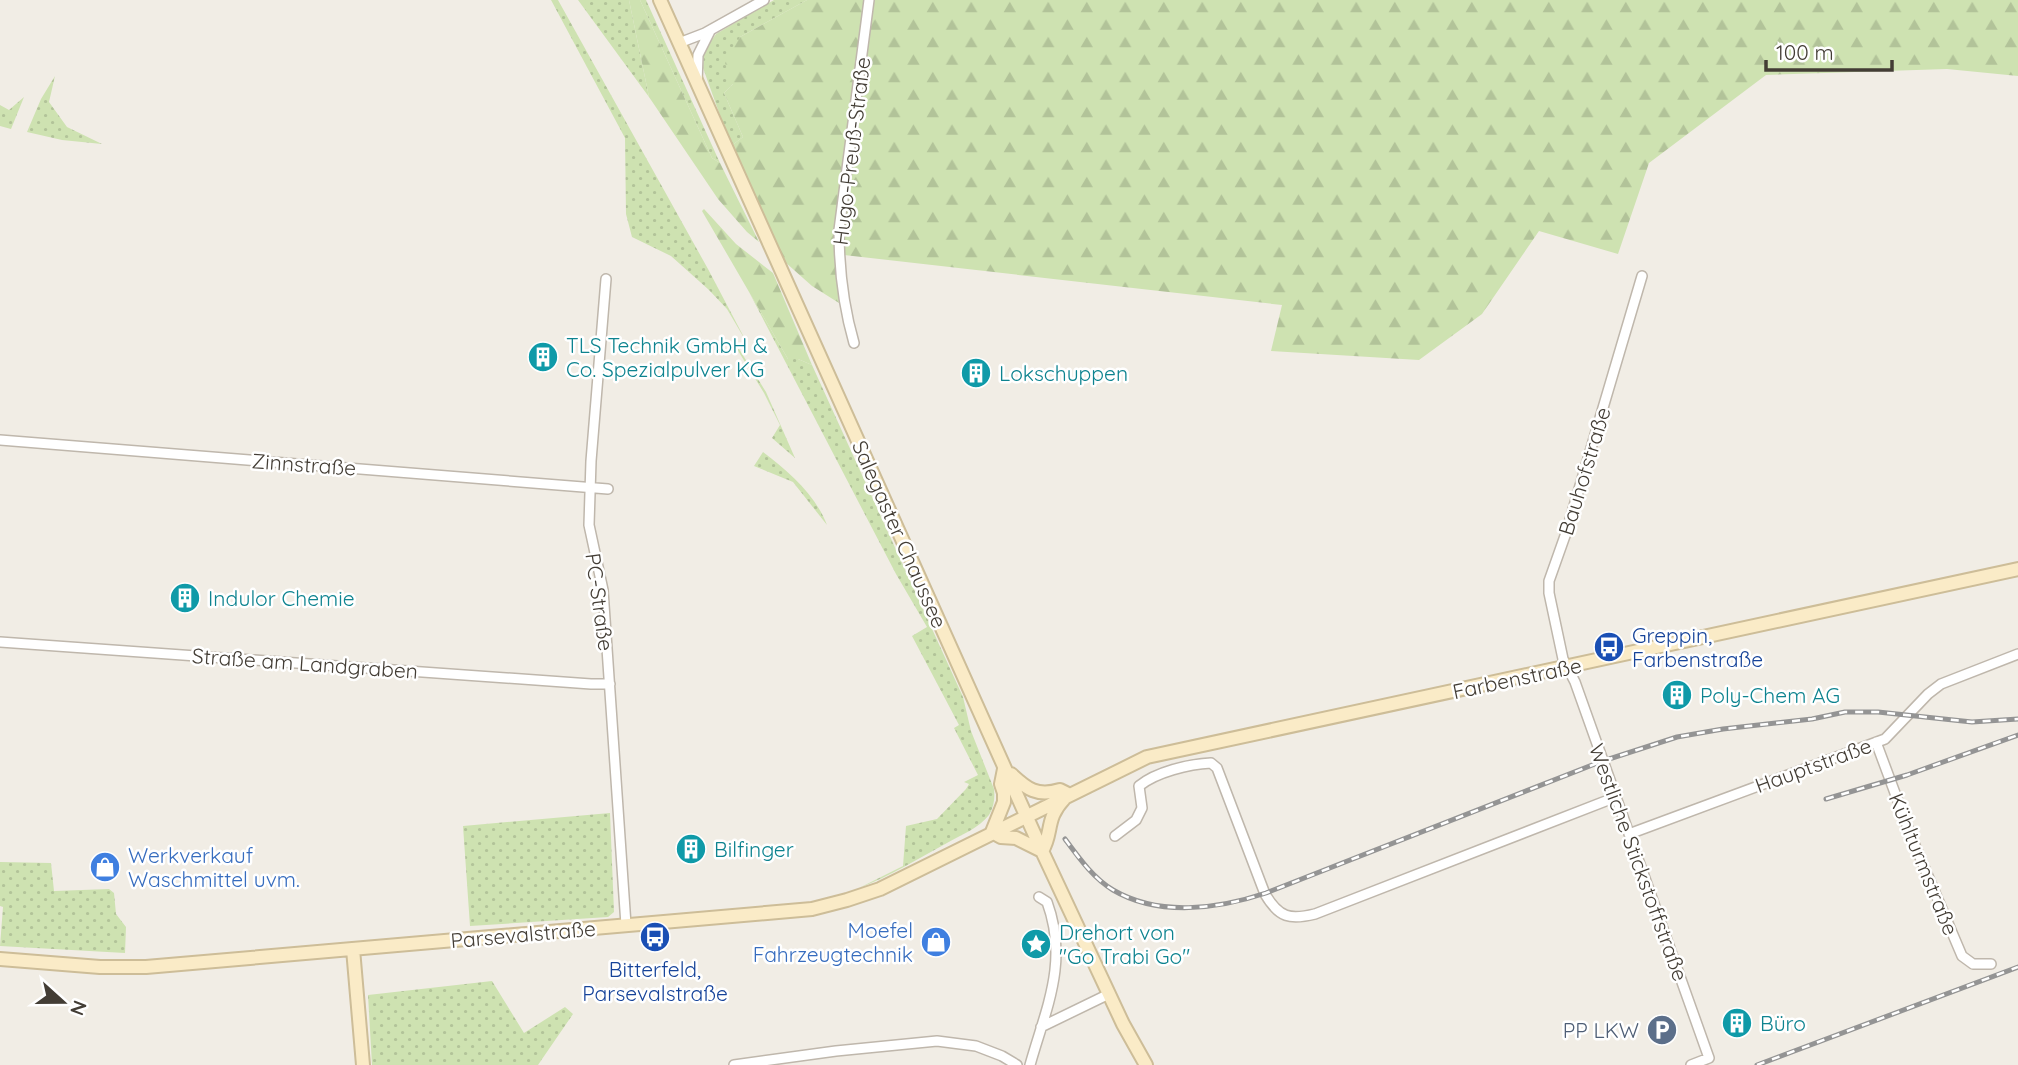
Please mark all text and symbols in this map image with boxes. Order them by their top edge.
scale bar [1766,28,1892,72]
text: 100 m [1776,39,1834,65]
street label: Hugo-Preuß-Straße [827,55,875,247]
place label: TLS Technik GmbH & Co. Spezialpulver KG [566,332,767,382]
building icon: TLS Technik GmbH & Co. Spezialpulver KG [526,340,560,374]
building icon: Lokschuppen [959,356,993,390]
place label: Lokschuppen [999,360,1128,386]
street label: Bauhofstraße [1552,404,1616,538]
street label: Salegaster Chaussee [847,436,953,632]
street label: Zinnstraße [251,447,357,481]
street label: PC-Straße [580,551,620,653]
building icon: Indulor Chemie [168,581,202,615]
place label: Indulor Chemie [208,585,355,611]
place label: Greppin, Farbenstraße [1632,622,1763,672]
bus stop icon: Greppin, Farbenstraße [1592,630,1626,664]
street label: Straße am Landgraben [191,642,419,684]
street label: Farbenstraße [1450,652,1584,704]
building icon: Poly-Chem AG [1660,678,1694,712]
place label: Poly-Chem AG [1700,682,1840,708]
street label: Hauptstraße [1751,732,1875,798]
street label: Westliche Stickstoffstraße [1584,740,1694,984]
street label: Kühlturmstraße [1884,789,1964,939]
building icon: Bilfinger [674,832,708,866]
place label: Bilfinger [714,836,794,862]
place label: Werkverkauf Waschmittel uvm. [128,842,300,892]
shop icon: Werkverkauf Waschmittel uvm. [88,850,122,884]
street label: Parsevalstraße [449,915,597,953]
place label: Moefel Fahrzeugtechnik [753,917,913,967]
place label: Drehort von "Go Trabi Go" [1059,919,1190,969]
bus stop icon: Bitterfeld, Parsevalstraße [638,920,672,954]
shop icon: Moefel Fahrzeugtechnik [919,925,953,959]
place icon: Drehort von "Go Trabi Go" [1019,927,1053,961]
place label: Bitterfeld, Parsevalstraße [582,956,728,1006]
north arrow [28,967,98,1037]
text: N [65,997,93,1019]
building icon: Büro [1720,1006,1754,1040]
place label: Büro [1760,1010,1806,1036]
parking icon: PP LKW [1645,1013,1679,1047]
place label: PP LKW [1563,1017,1639,1043]

